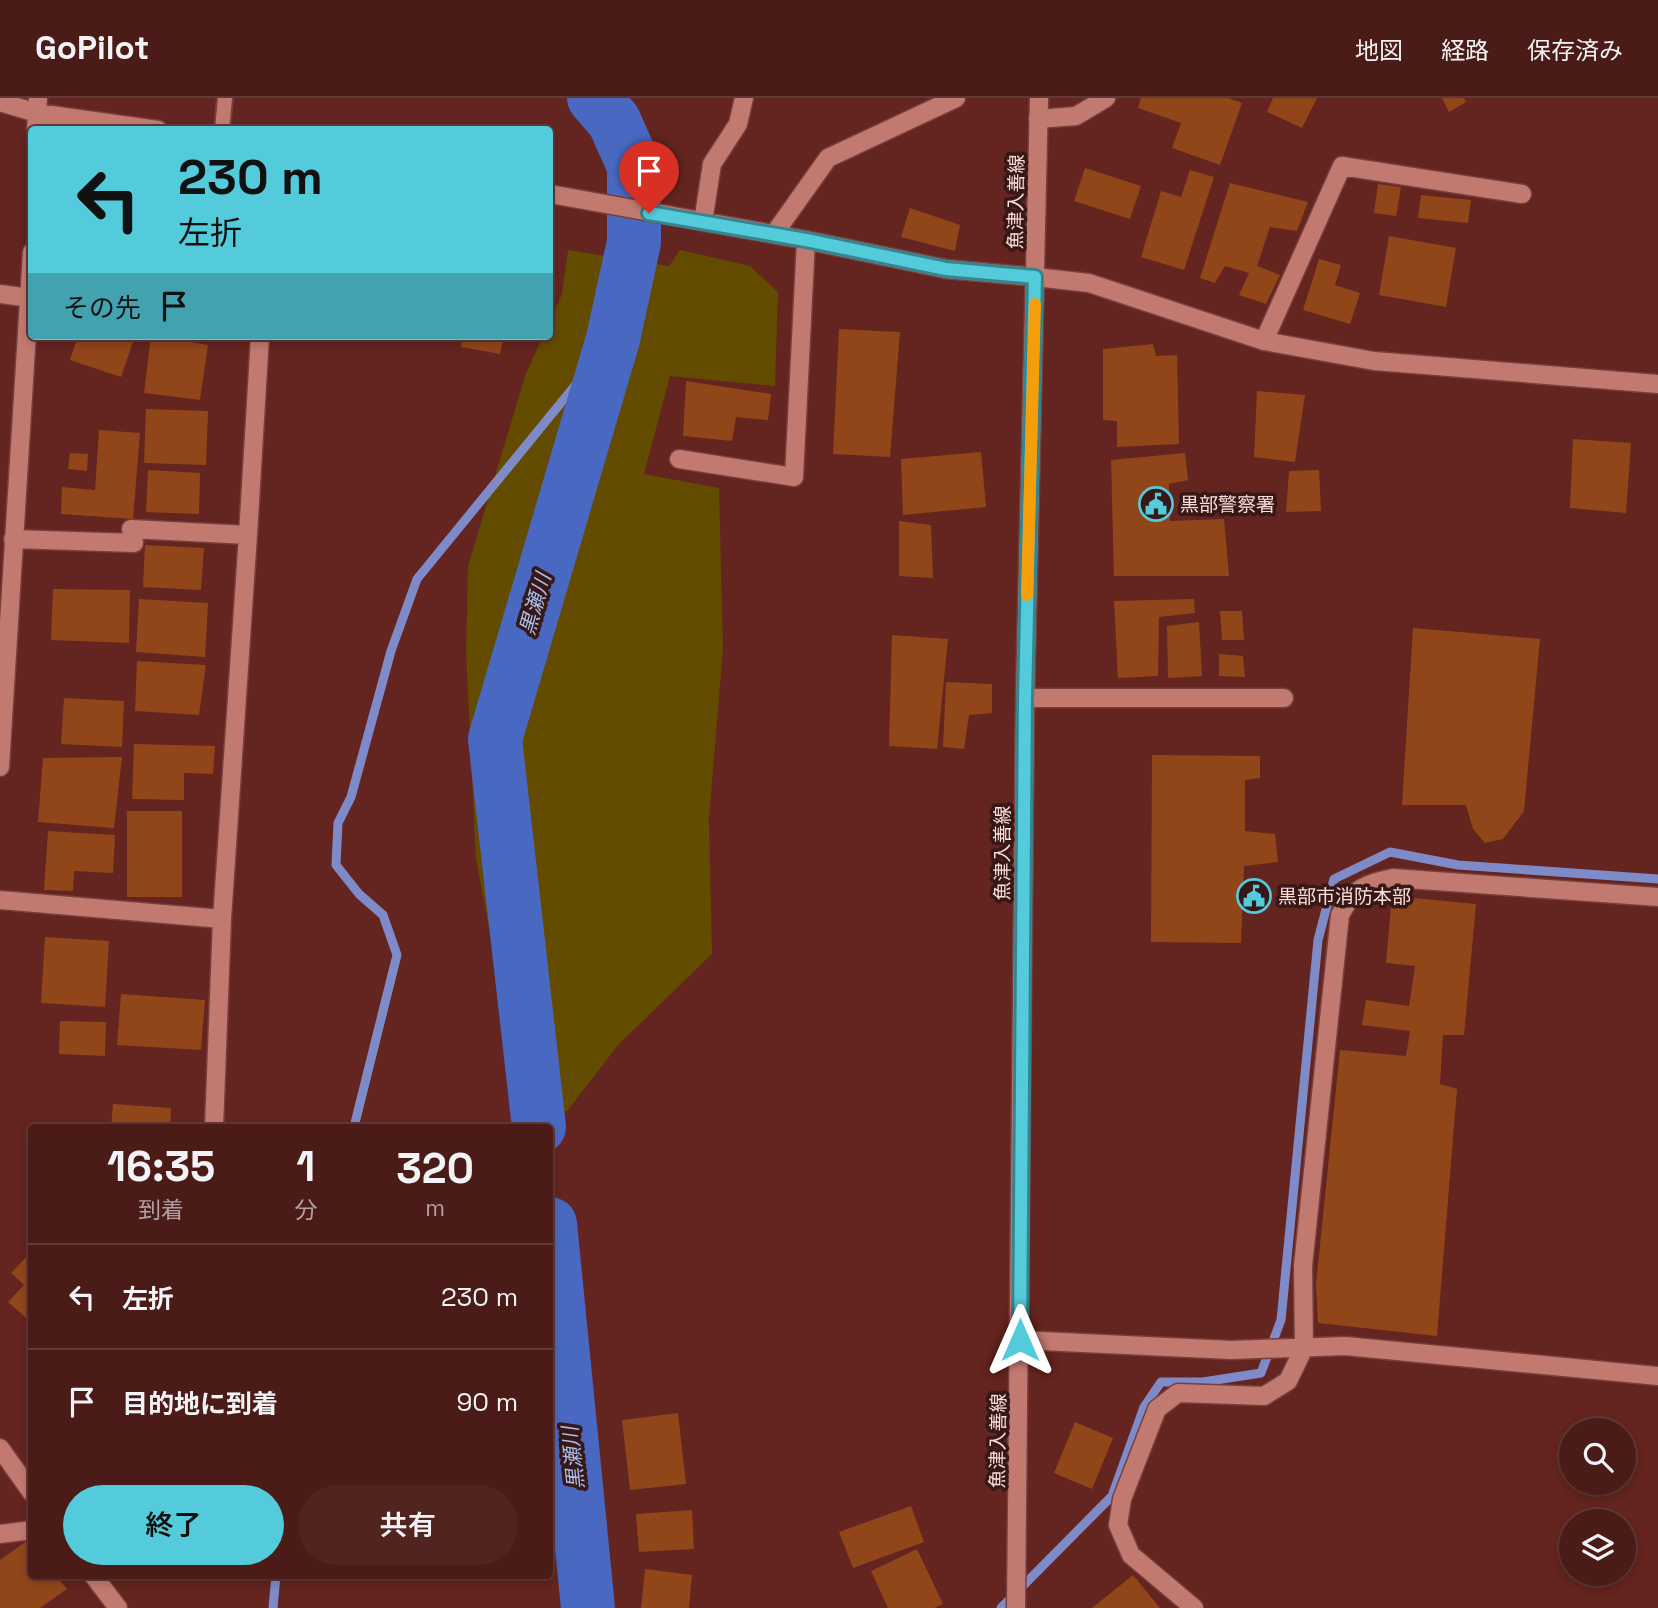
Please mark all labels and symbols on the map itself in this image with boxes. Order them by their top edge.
pin [619,141,679,213]
street label: 魚津入善線 [1003,154,1029,250]
public building icon: 黒部警察署 [1137,485,1175,523]
place label: 黒部警察署 [1180,492,1275,517]
water label: 黒瀬川 [513,568,557,638]
street label: 魚津入善線 [990,805,1015,901]
public building icon: 黒部市消防本部 [1235,877,1273,915]
place label: 黒部市消防本部 [1278,884,1411,909]
position arrow [983,1303,1057,1377]
street label: 魚津入善線 [985,1393,1011,1489]
water label: 黒瀬川 [556,1423,590,1491]

